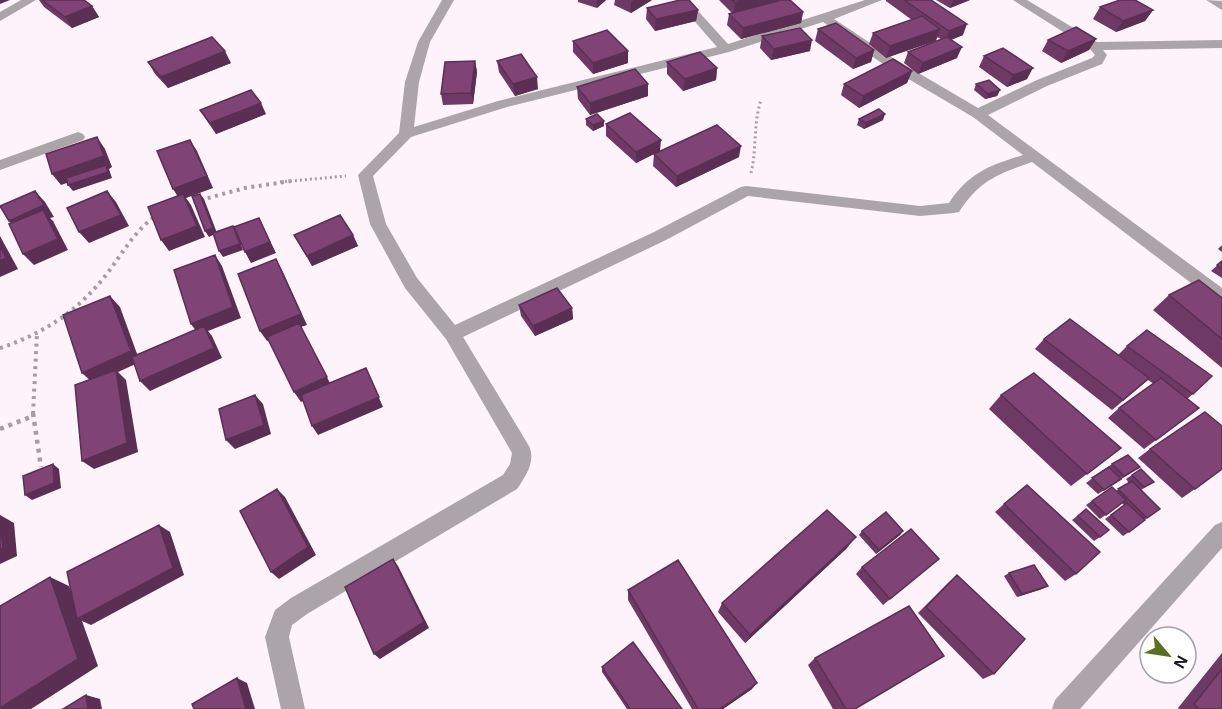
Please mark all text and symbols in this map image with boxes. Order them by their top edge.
north arrow [1138,625,1198,685]
text: N [1170,653,1191,671]

